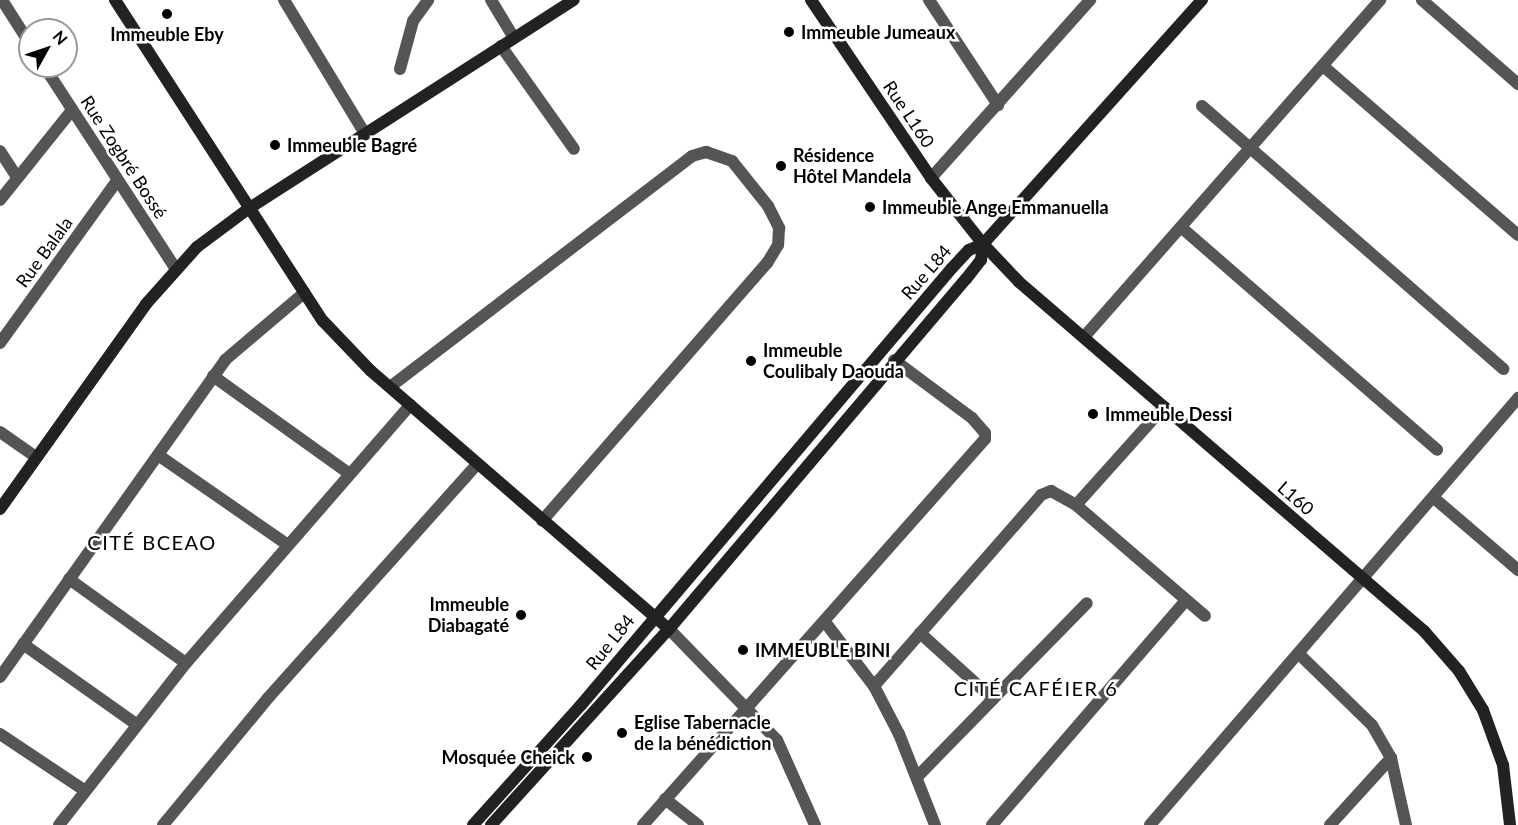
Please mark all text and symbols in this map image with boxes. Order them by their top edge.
marker: Immeuble Eby [160,7,174,21]
north arrow [18,18,78,78]
place label: Immeuble Jumeaux [801,21,956,43]
place label: Immeuble Eby [110,23,224,45]
marker: Immeuble Jumeaux [782,25,796,39]
text: N [49,27,72,48]
street label: Rue L160 [879,77,939,151]
street label: Rue Zogbré Bossé [76,92,172,222]
place label: Immeuble Bagré [287,134,417,156]
marker: Immeuble Bagré [268,138,282,152]
place label: Résidence Hôtel Mandela [793,145,911,188]
marker: Résidence Hôtel Mandela [774,159,788,173]
place label: Immeuble Ange Emmanuella [882,196,1109,218]
marker: Immeuble Ange Emmanuella [863,200,877,214]
street label: Rue Balala [11,213,77,291]
street label: Rue L84 [896,240,956,304]
place label: Immeuble Coulibaly Daouda [763,340,904,382]
marker: Immeuble Coulibaly Daouda [744,354,758,368]
place label: Immeuble Dessi [1105,403,1232,425]
marker: Immeuble Dessi [1086,407,1100,421]
street label: L160 [1274,477,1318,519]
district label: CITÉ BCEAO [87,530,217,554]
place label: Immeuble Diabagaté [428,594,509,636]
marker: Immeuble Diabagaté [514,608,528,622]
street label: Rue L84 [581,610,639,674]
place label: IMMEUBLE BINI [755,639,890,661]
marker: IMMEUBLE BINI [736,643,750,657]
district label: CITÉ CAFÉIER 6 [954,676,1118,700]
place label: Eglise Tabernacle de la bénédiction [634,712,771,754]
marker: Eglise Tabernacle de la bénédiction [615,726,629,740]
place label: Mosquée Cheick [442,746,575,768]
marker: Mosquée Cheick [580,750,594,764]

